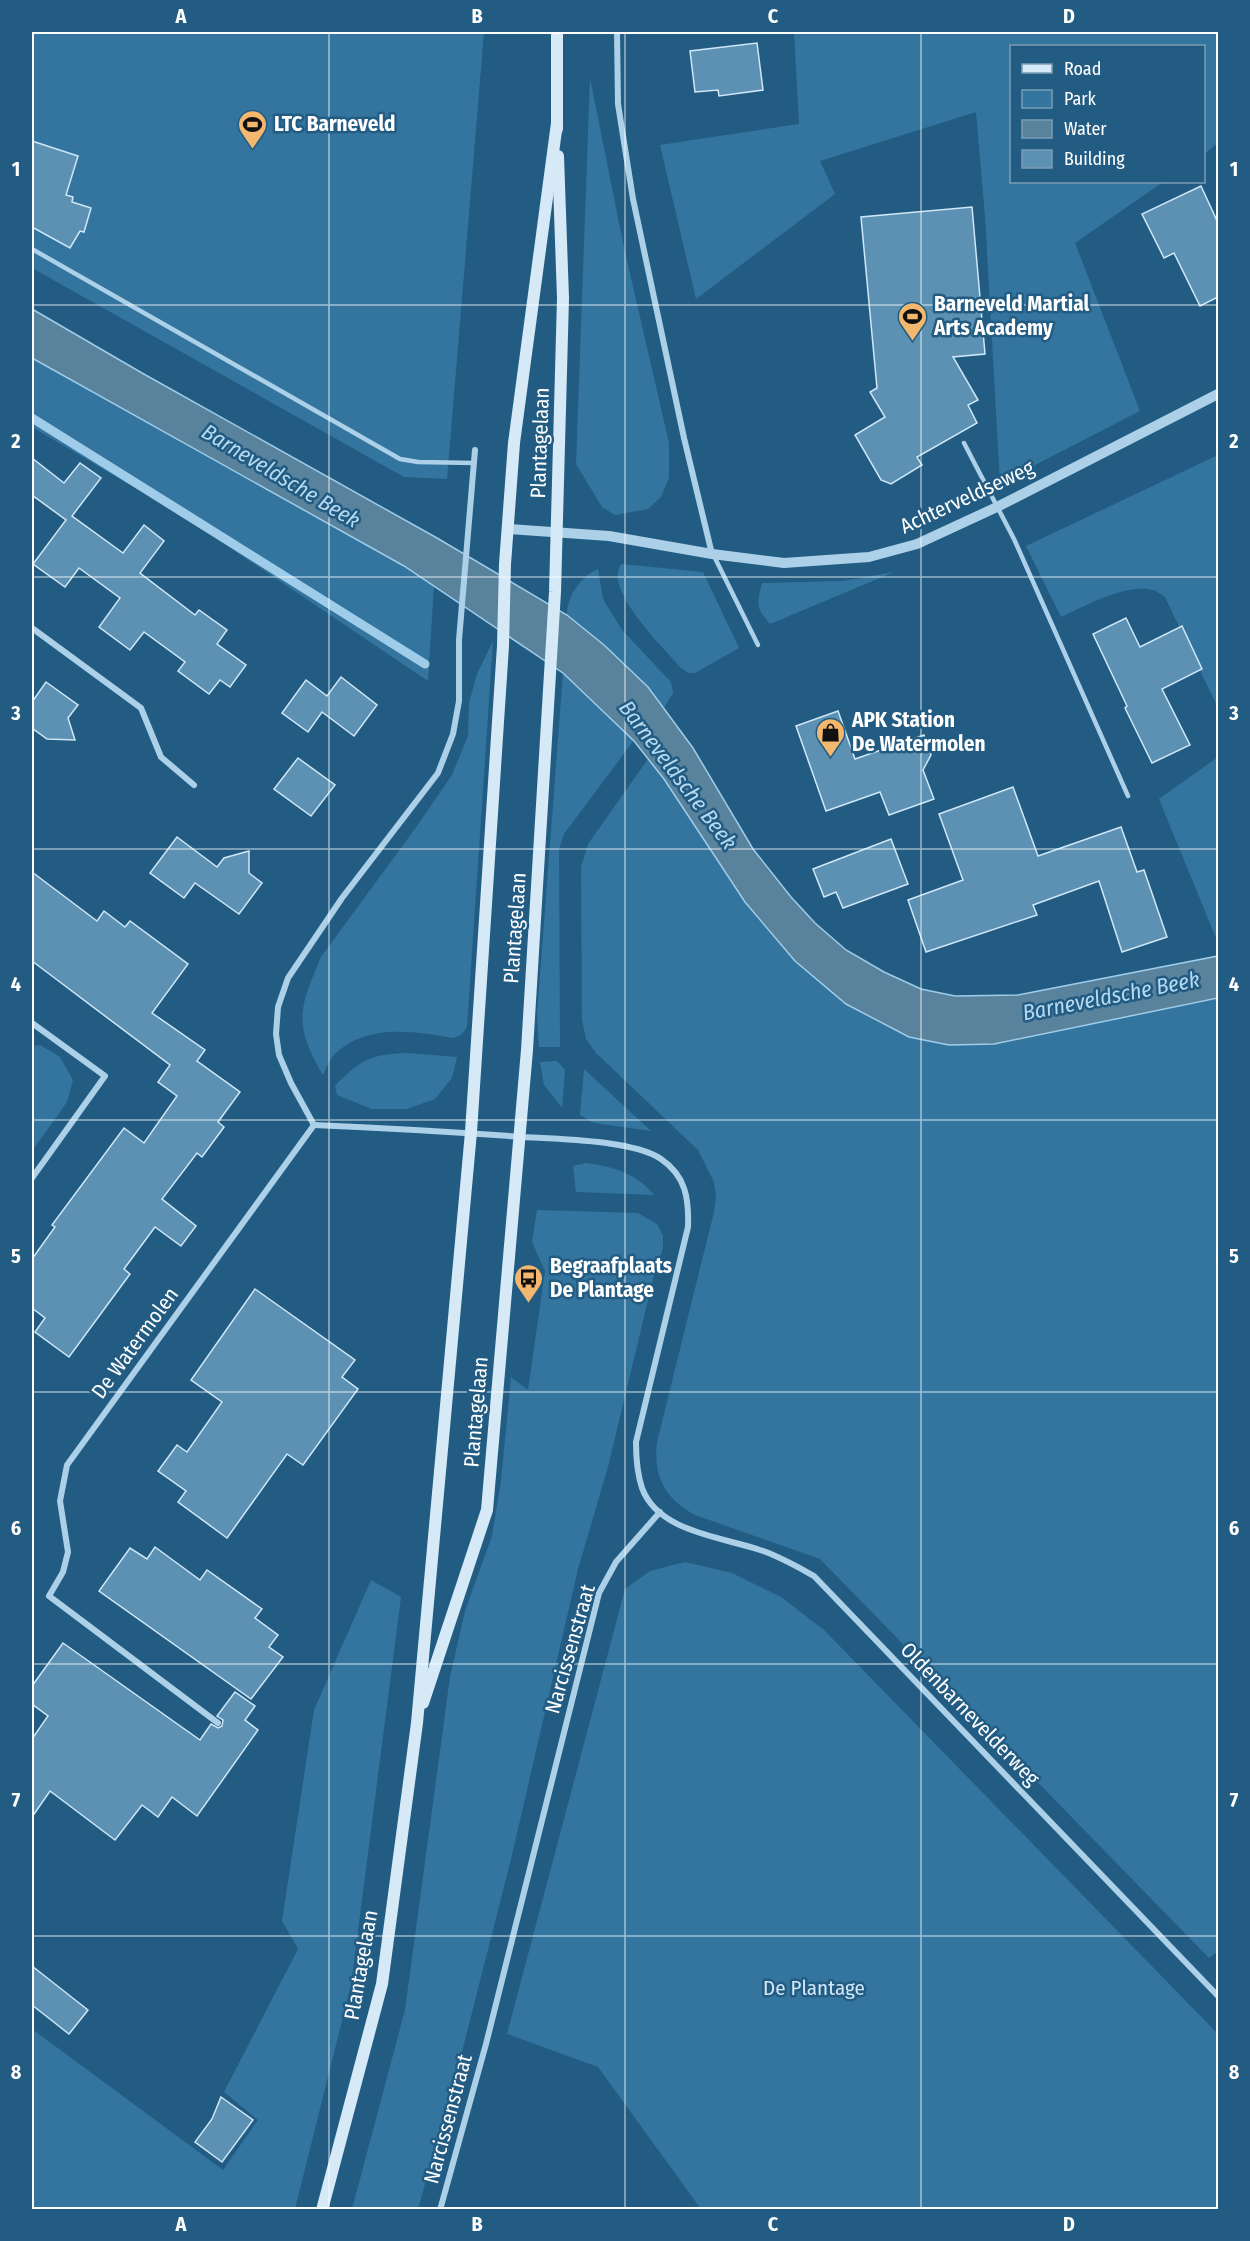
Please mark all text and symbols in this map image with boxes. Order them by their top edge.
text: A [175,4,188,28]
text: B [471,4,483,28]
text: C [768,4,779,28]
text: D [1063,4,1075,28]
legend [1010,45,1205,183]
text: Road [1064,58,1101,80]
text: Park [1064,88,1097,110]
sports icon: LTC Barneveld [237,108,269,150]
place label: LTC Barneveld [274,111,396,137]
text: Water [1064,118,1107,140]
text: Building [1064,148,1125,170]
text: 1 [12,157,20,181]
text: 1 [1230,157,1238,181]
place label: Barneveld Martial Arts Academy [933,291,1089,341]
sports icon: Barneveld Martial Arts Academy [897,300,929,342]
street label: Plantagelaan [525,387,555,499]
water label: Barneveldsche Beek [197,418,365,534]
text: 2 [10,429,21,453]
text: 2 [1228,429,1239,453]
street label: Achterveldseweg [896,455,1038,539]
water label: Barneveldsche Beek [613,695,743,855]
text: 3 [10,701,21,725]
text: 3 [1228,701,1239,725]
place label: APK Station De Watermolen [851,707,985,757]
shop icon: APK Station De Watermolen [815,716,847,758]
street label: Plantagelaan [498,872,532,984]
water label: Barneveldsche Beek [1020,966,1202,1026]
text: 4 [11,972,21,996]
text: 4 [1229,972,1239,996]
text: 5 [11,1244,21,1268]
text: 5 [1229,1244,1239,1268]
place label: Begraafplaats De Plantage [550,1253,672,1303]
bus stop icon: Begraafplaats De Plantage [513,1262,545,1304]
street label: De Watermolen [86,1282,184,1404]
street label: Plantagelaan [458,1355,494,1469]
text: 6 [11,1516,21,1540]
text: 6 [1229,1516,1239,1540]
street label: Narcissenstraat [539,1581,601,1717]
street label: Oldenbarnevelderweg [895,1637,1045,1791]
text: 7 [12,1788,21,1812]
text: 7 [1230,1788,1239,1812]
street label: Plantagelaan [339,1908,383,2022]
park label: De Plantage [763,1975,865,2001]
street label: Narcissenstraat [418,2051,478,2187]
text: 8 [11,2060,22,2084]
text: 8 [1229,2060,1240,2084]
text: A [175,2212,188,2236]
text: B [471,2212,483,2236]
text: C [768,2212,779,2236]
text: D [1063,2212,1075,2236]

